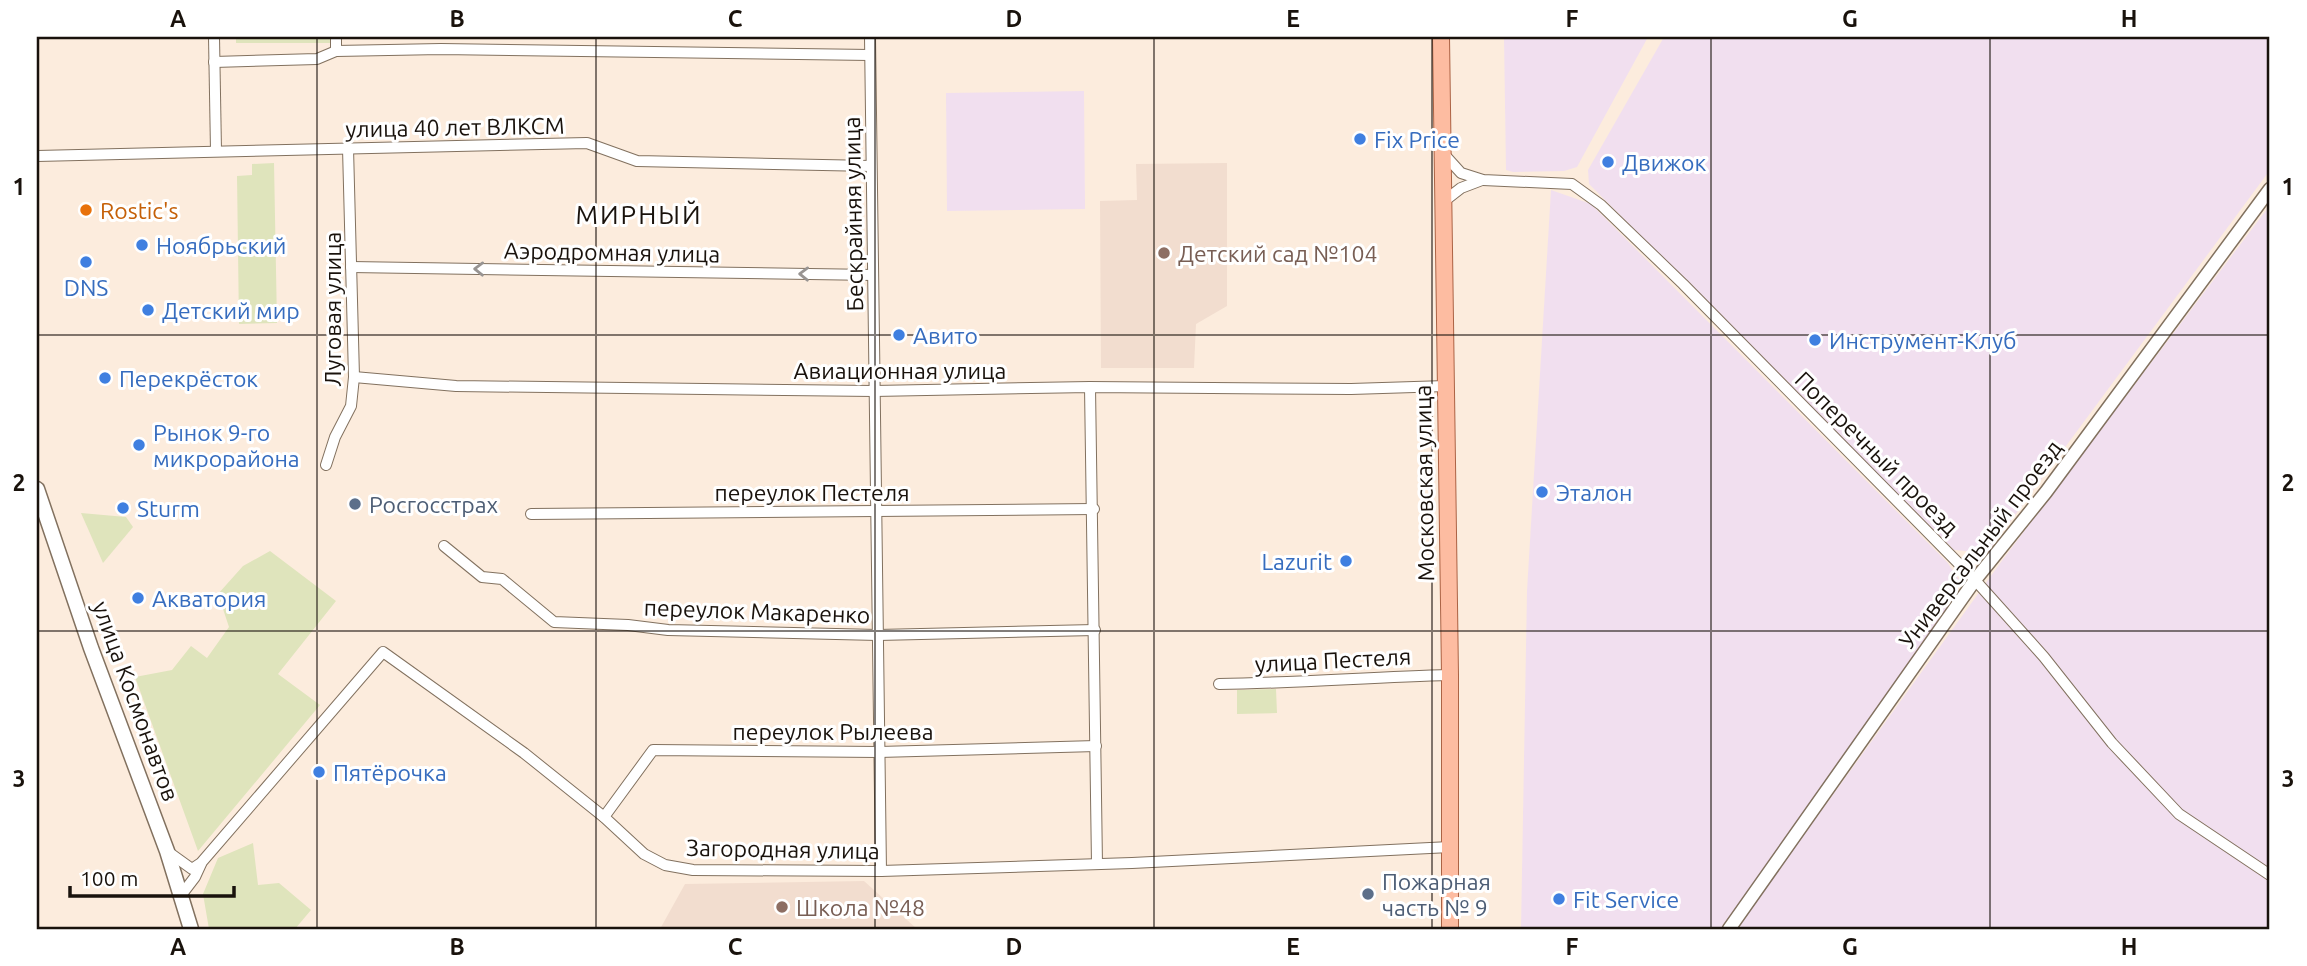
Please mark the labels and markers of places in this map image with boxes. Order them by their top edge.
place label: Fix Price [1374,127,1460,152]
marker: Fix Price [1352,131,1368,147]
place label: Движок [1622,150,1706,175]
marker: Движок [1600,154,1616,170]
place label: Rostic's [100,198,179,223]
marker: Rostic's [78,202,94,218]
place label: Ноябрьский [156,233,286,258]
marker: Ноябрьский [134,237,150,253]
place label: Детский сад №104 [1178,241,1377,266]
marker: Детский сад №104 [1156,245,1172,261]
marker: DNS [78,254,94,270]
place label: DNS [64,275,108,300]
place label: Детский мир [162,298,300,323]
marker: Детский мир [140,302,156,318]
place label: Авито [913,323,978,348]
marker: Авито [891,327,907,343]
place label: Инструмент-Клуб [1829,328,2016,353]
marker: Инструмент-Клуб [1807,332,1823,348]
place label: Перекрёсток [119,366,258,391]
marker: Перекрёсток [97,370,113,386]
place label: Рынок 9-го микрорайона [153,420,300,471]
marker: Рынок 9-го микрорайона [131,437,147,453]
place label: Эталон [1556,480,1632,505]
marker: Эталон [1534,484,1550,500]
place label: Росгосстрах [369,492,499,517]
place label: Sturm [137,496,200,521]
marker: Росгосстрах [347,496,363,512]
marker: Sturm [115,500,131,516]
place label: Lazurit [1261,549,1332,574]
marker: Lazurit [1338,553,1354,569]
place label: Акватория [152,586,266,611]
marker: Акватория [130,590,146,606]
place label: Пятёрочка [333,760,447,785]
marker: Пятёрочка [311,764,327,780]
place label: Пожарная часть № 9 [1382,869,1491,920]
marker: Пожарная часть № 9 [1360,886,1376,902]
place label: Fit Service [1573,887,1679,912]
marker: Fit Service [1551,891,1567,907]
place label: Школа №48 [796,895,925,920]
marker: Школа №48 [774,899,790,915]

